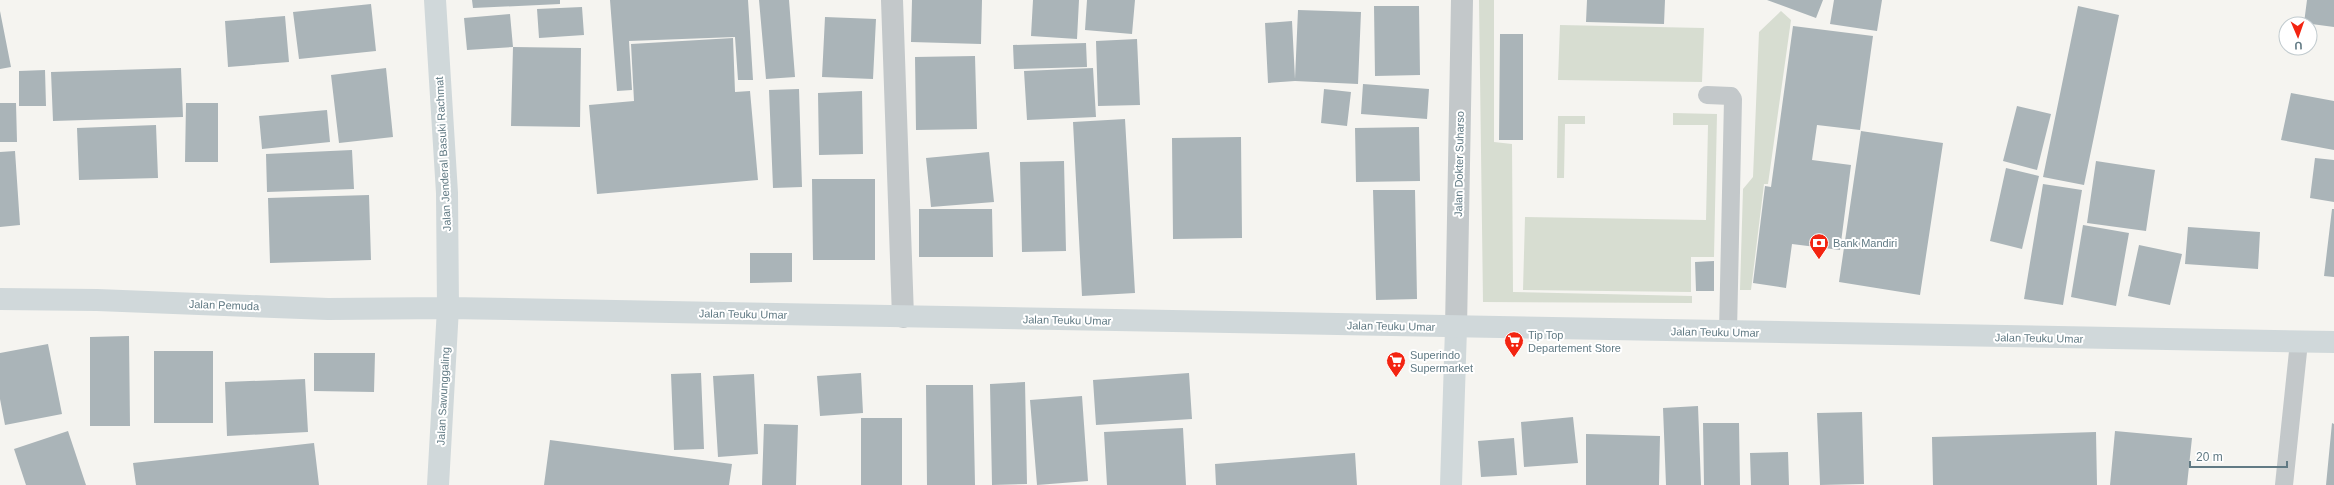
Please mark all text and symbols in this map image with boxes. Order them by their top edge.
north arrow [2278,16,2318,56]
text: U [2294,40,2303,52]
street label: Jalan Jenderal Basuki Rachmat [433,76,453,232]
street label: Jalan Dokter Suharso [1452,111,1466,217]
bank icon: Bank Mandiri [1808,232,1830,260]
place label: Bank Mandiri [1833,237,1897,249]
street label: Jalan Pemuda [189,298,260,312]
street label: Jalan Teuku Umar [699,307,788,321]
street label: Jalan Teuku Umar [1023,313,1112,327]
street label: Jalan Teuku Umar [1347,319,1436,333]
street label: Jalan Teuku Umar [1671,325,1760,339]
place label: Tip Top Departement Store [1528,329,1621,354]
supermarket icon: Tip Top Departement Store [1503,330,1525,358]
street label: Jalan Teuku Umar [1995,331,2084,345]
street label: Jalan Sawunggaling [434,347,452,445]
place label: Superindo Supermarket [1410,349,1473,374]
supermarket icon: Superindo Supermarket [1385,350,1407,378]
scale bar [2190,443,2287,469]
text: 20 m [2196,450,2223,464]

